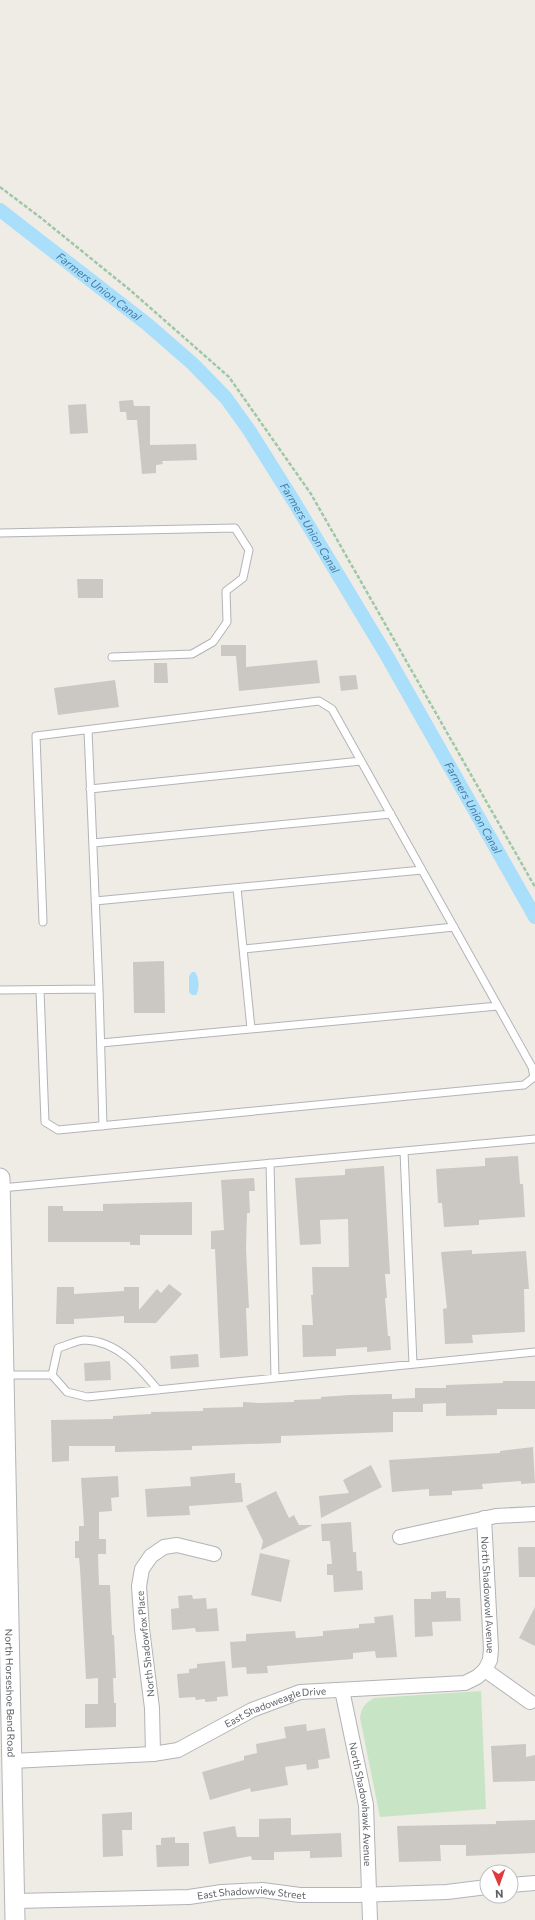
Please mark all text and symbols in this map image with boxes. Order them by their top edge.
water label: Farmers Union Canal [54,249,144,323]
water label: Farmers Union Canal [278,480,343,575]
water label: Farmers Union Canal [442,759,505,856]
street label: North Shadowowl Avenue [479,1536,497,1654]
street label: North Shadowfox Place [133,1590,157,1698]
street label: North Horseshoe Bend Road [3,1629,18,1757]
street label: East Shadoweagle Drive [222,1685,326,1730]
street label: North Shadowhawk Avenue [347,1741,374,1866]
north arrow [479,1864,519,1904]
street label: East Shadowview Street [196,1884,306,1902]
text: N [495,1888,504,1901]

